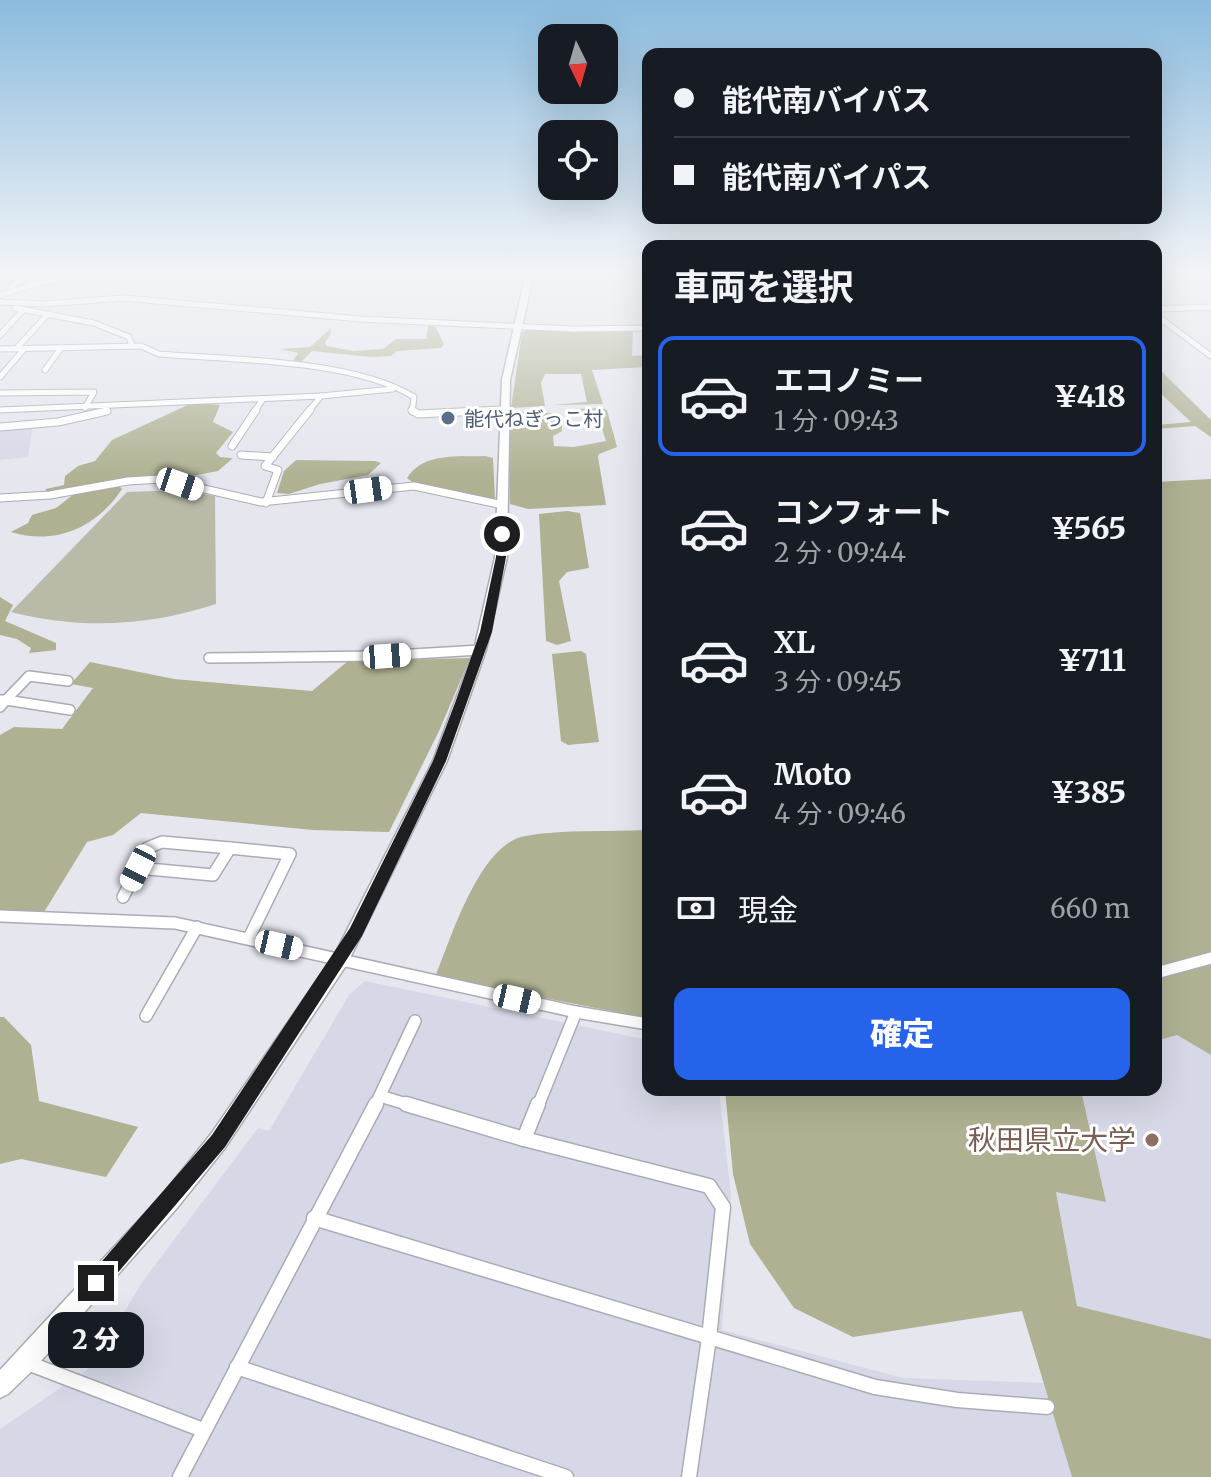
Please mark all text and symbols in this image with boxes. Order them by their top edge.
north arrow [538,24,618,104]
map controls [538,24,618,200]
text: 能代南バイパス [722,81,931,119]
button: locate [538,120,618,200]
text: 能代南バイパス [722,158,931,196]
text: 車両を選択 [674,265,854,310]
icon: car [678,360,750,432]
text: エコノミー [774,361,924,399]
text: ¥418 [1054,377,1126,415]
text: 1 分 · 09:43 [774,404,899,437]
place label: 能代ねぎっこ村 [464,406,603,431]
marker: 能代ねぎっこ村 [439,409,457,427]
car [153,465,207,503]
car [343,475,393,505]
icon: car [678,492,750,564]
text: コンフォート [774,493,953,531]
text: ¥565 [1051,509,1126,547]
route start [484,516,520,552]
text: 2 分 · 09:44 [774,536,906,569]
text: XL [774,623,815,661]
icon: car [678,624,750,696]
text: ¥711 [1058,641,1126,679]
car [362,642,412,670]
text: 3 分 · 09:45 [774,665,902,698]
text: Moto [774,755,852,793]
icon: car [678,756,750,828]
text: ¥385 [1050,773,1126,811]
text: 4 分 · 09:46 [774,797,906,830]
car [116,841,160,895]
icon: cash [674,886,718,930]
text: 現金 [738,891,798,929]
text: 660 m [1050,892,1130,925]
car [253,928,305,962]
car [491,982,543,1016]
button: 確定 [674,988,1130,1080]
place label: 秋田県立大学 [968,1122,1136,1158]
marker: 秋田県立大学 [1143,1131,1161,1149]
route end [78,1265,114,1301]
callout: 2 分 [48,1311,144,1367]
text: 2 分 [72,1323,120,1356]

